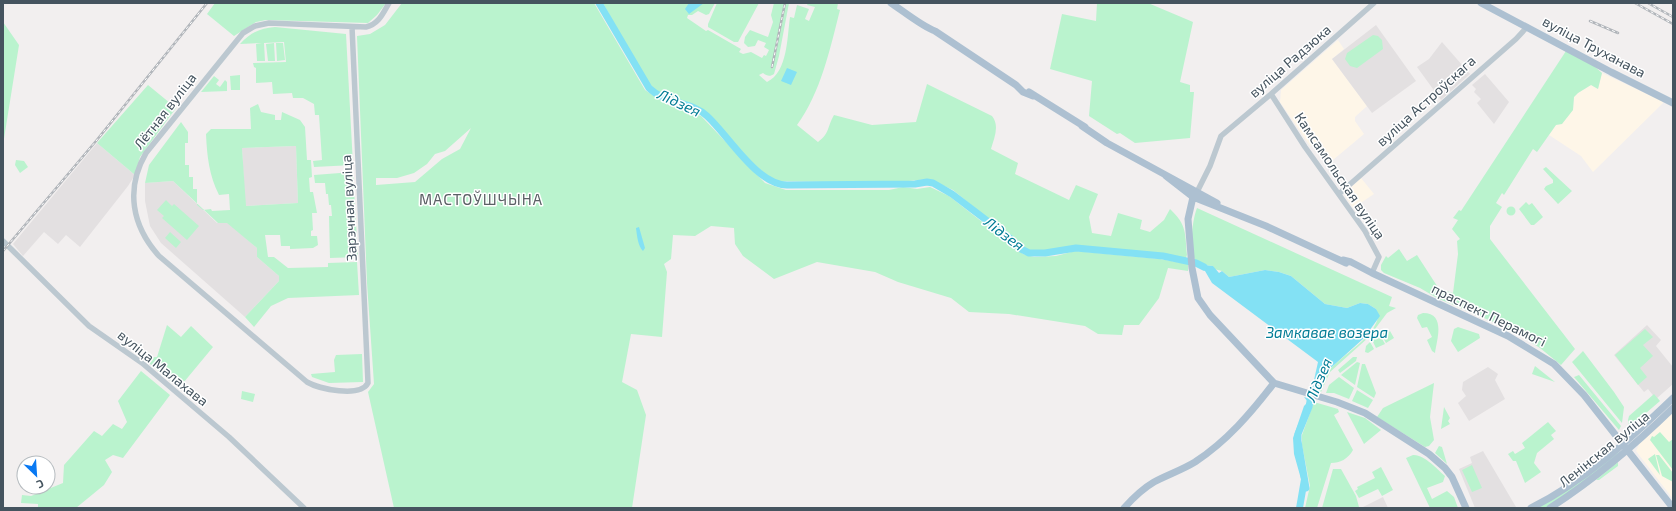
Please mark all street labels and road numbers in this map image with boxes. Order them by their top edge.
street label: вуліца Труханава [1540,12,1649,81]
street label: вуліца Радзюка [1245,21,1334,101]
street label: вуліца Астроўскага [1373,52,1479,150]
street label: Лётная вуліца [130,69,200,152]
street label: Камсамольская вуліца [1292,109,1389,242]
street label: Зарэчная вуліца [337,154,360,262]
street label: праспект Перамогі [1429,279,1549,350]
street label: вуліца Малахава [115,326,212,409]
street label: Ленінская вуліца [1555,407,1652,490]

